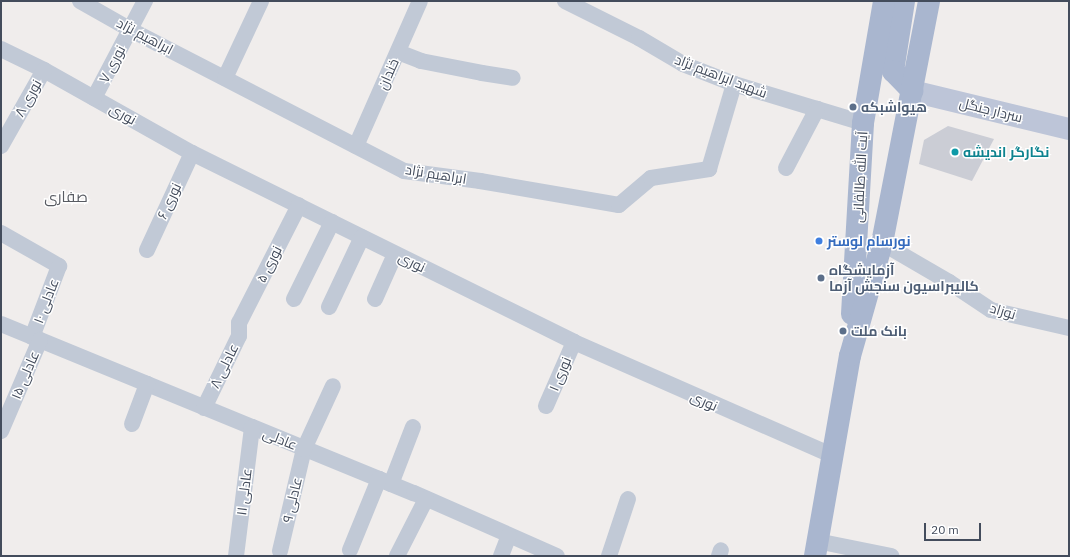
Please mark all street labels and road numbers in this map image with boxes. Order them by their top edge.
street label: ابراهیم نژاد [114,14,176,58]
street label: نوری ۷ [95,42,129,86]
street label: شهید ابراهیم نژاد [672,51,770,101]
street label: خندان [374,56,402,92]
street label: نوری ۸ [11,76,45,120]
street label: سردار جنگل [958,94,1024,126]
street label: نوری [107,100,139,128]
street label: آیت الله طالقانی [849,131,871,223]
street label: ابراهیم نژاد [404,161,468,187]
street label: نوری ۶ [153,180,185,222]
street label: نوری ۵ [253,243,285,285]
street label: نوری [396,248,428,276]
street label: عادلی ۱۰ [30,276,62,326]
street label: نوزاد [988,299,1018,323]
street label: عادلی ۸ [206,341,242,391]
street label: عادلی ۱۵ [7,348,43,402]
street label: نوری ۱ [545,354,575,394]
street label: نوری [688,388,720,414]
street label: عادلی [260,425,300,453]
street label: عادلی ۱۱ [233,467,255,517]
street label: عادلی ۹ [279,476,305,524]

